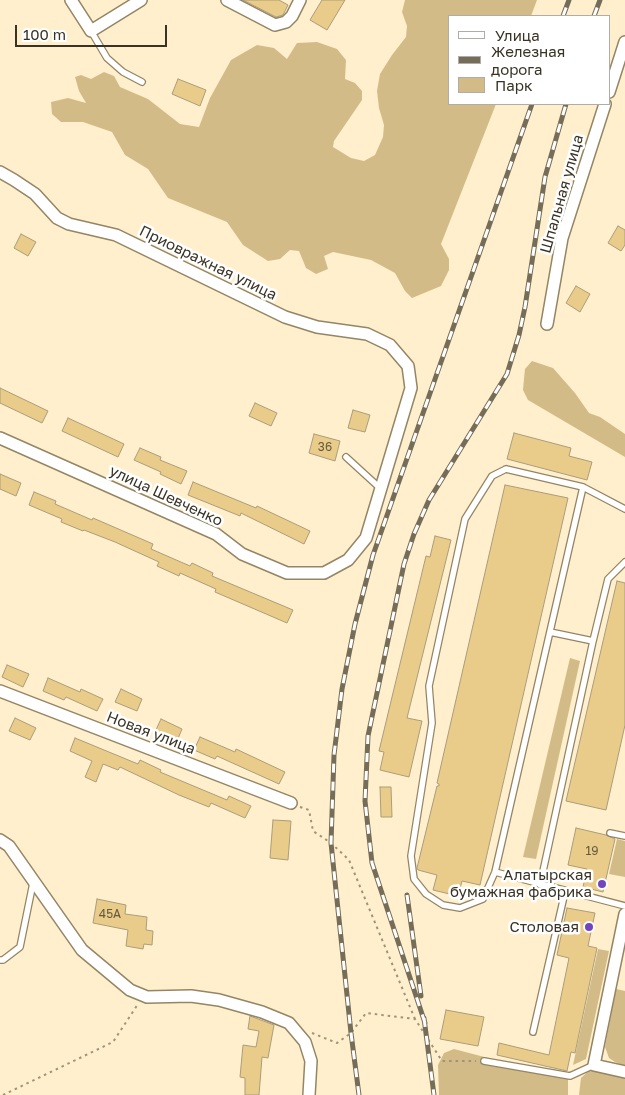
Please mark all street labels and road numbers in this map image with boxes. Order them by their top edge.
street label: Шпальная улица [536,133,588,255]
street label: Приовражная улица [136,222,280,304]
street label: улица Шевченко [106,462,226,530]
street label: Новая улица [104,708,198,758]

